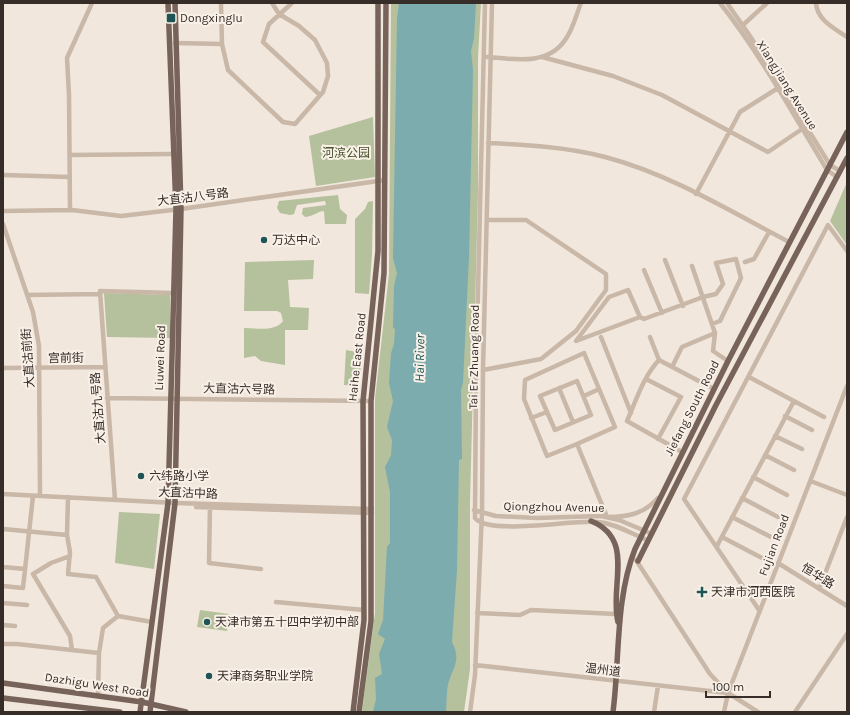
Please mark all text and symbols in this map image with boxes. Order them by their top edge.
place label: Dongxinglu [180,11,243,25]
marker: Dongxinglu [165,12,177,24]
street label: Xiangjiang Avenue [754,38,820,132]
park label: 河滨公园 [322,146,370,160]
street label: 大直沽八号路 [156,186,230,208]
place label: 万达中心 [272,233,320,247]
marker: 万达中心 [259,235,269,245]
street label: Tai Er Zhuang Road [466,305,482,409]
street label: Haihe East Road [345,312,369,402]
street label: Liuwei Road [152,325,168,391]
street label: 大直沽前街 [19,328,37,388]
water label: Hai River [412,333,427,382]
street label: 宫前街 [48,351,84,365]
street label: Jiefang South Road [662,358,722,458]
street label: 大直沽九号路 [88,372,108,444]
street label: 大直沽六号路 [203,381,275,397]
place label: 六纬路小学 [149,469,209,483]
marker: 六纬路小学 [136,471,146,481]
street label: 大直沽中路 [158,485,218,501]
street label: Qiongzhou Avenue [503,499,605,515]
street label: Fujian Road [756,512,792,578]
street label: 恒华路 [799,561,837,591]
place label: 天津市河西医院 [711,585,795,599]
marker: 天津市河西医院 [696,586,708,598]
place label: 天津市第五十四中学初中部 [215,615,359,629]
marker: 天津市第五十四中学初中部 [202,617,212,627]
street label: 温州道 [584,661,622,679]
place label: 天津商务职业学院 [217,669,313,683]
street label: Dazhigu West Road [44,670,150,700]
marker: 天津商务职业学院 [204,671,214,681]
scale bar [706,673,770,699]
text: 100 m [712,680,744,694]

